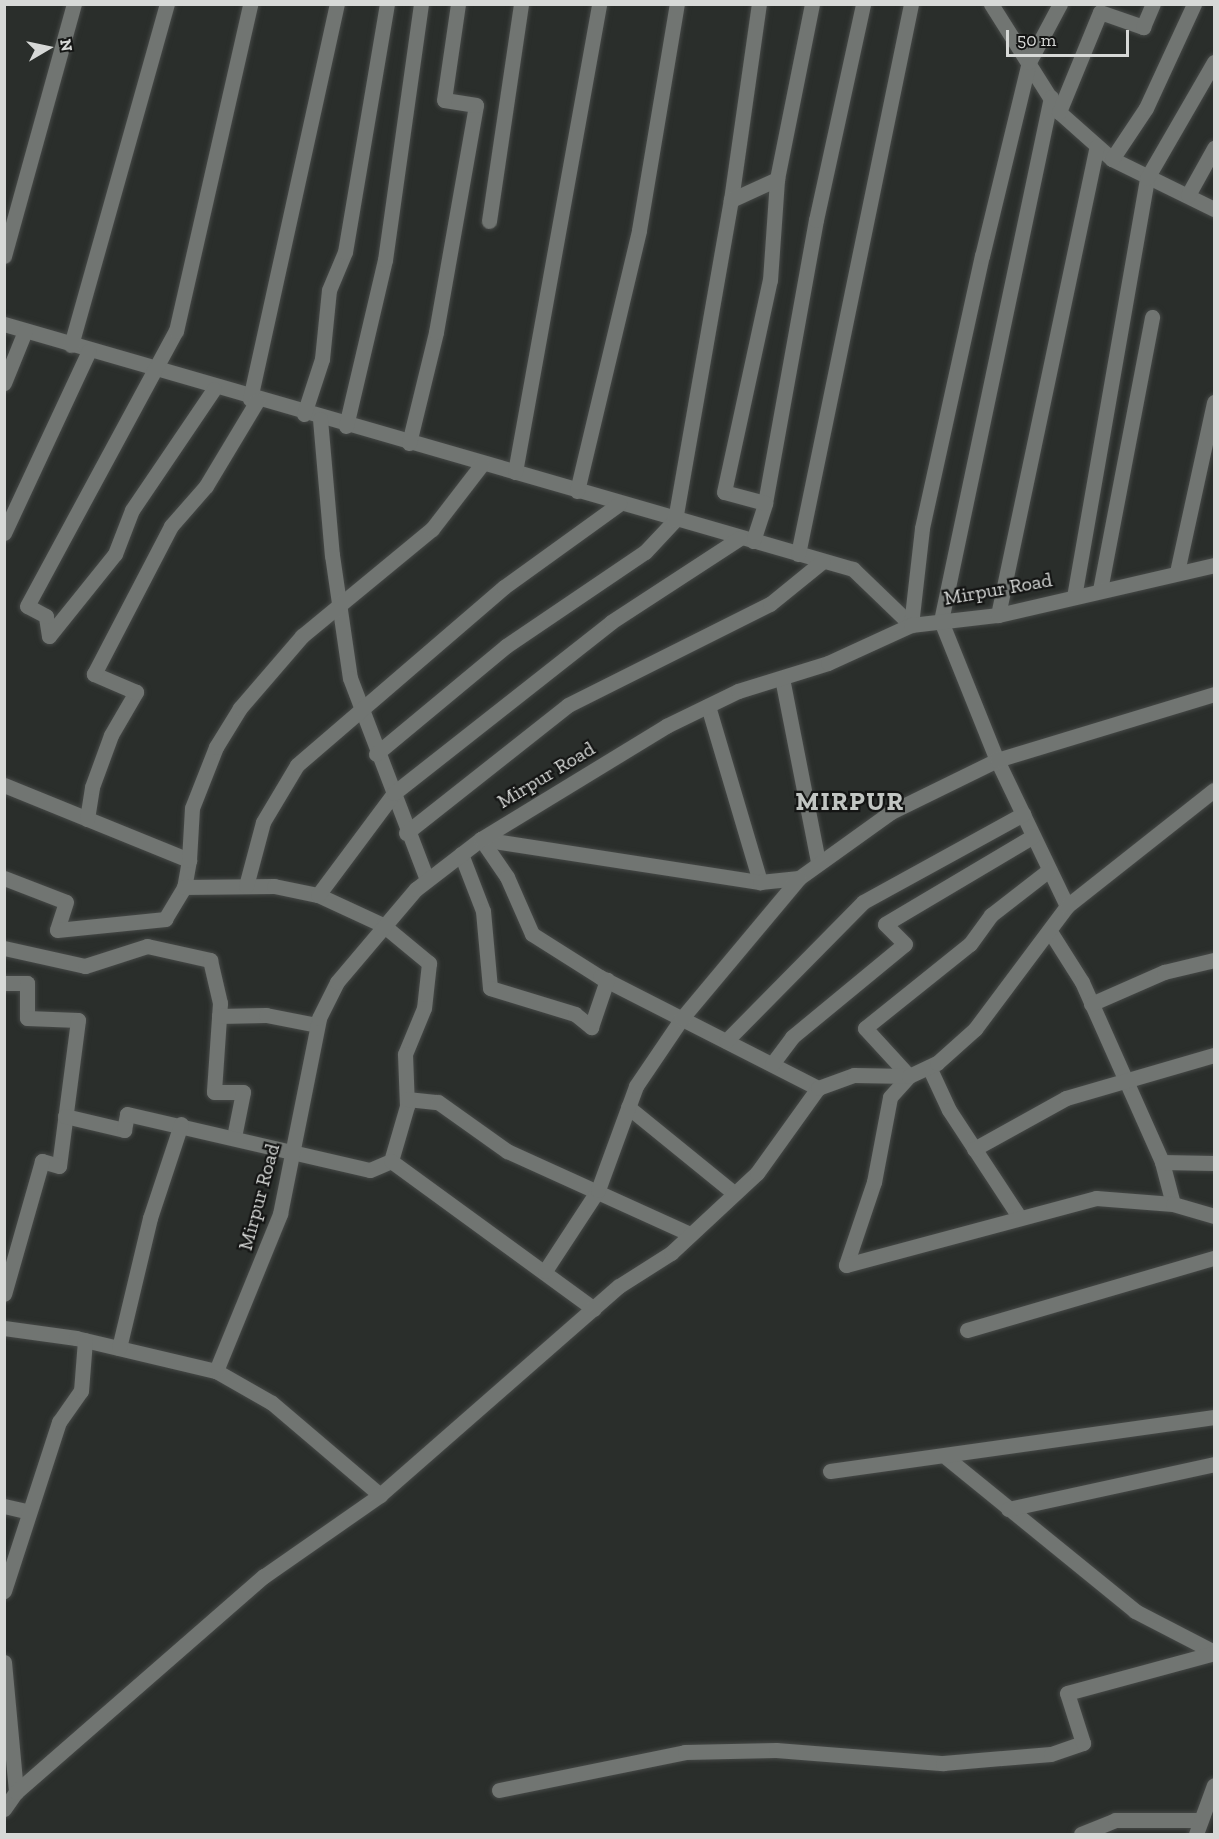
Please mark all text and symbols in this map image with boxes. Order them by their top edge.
north arrow [18,18,78,78]
scale bar [1009,18,1132,56]
text: 50 m [1017,29,1056,51]
text: N [56,38,77,53]
street label: Mirpur Road [942,568,1054,610]
street label: Mirpur Road [493,736,599,814]
district label: MIRPUR [796,786,904,818]
street label: Mirpur Road [233,1141,285,1253]

